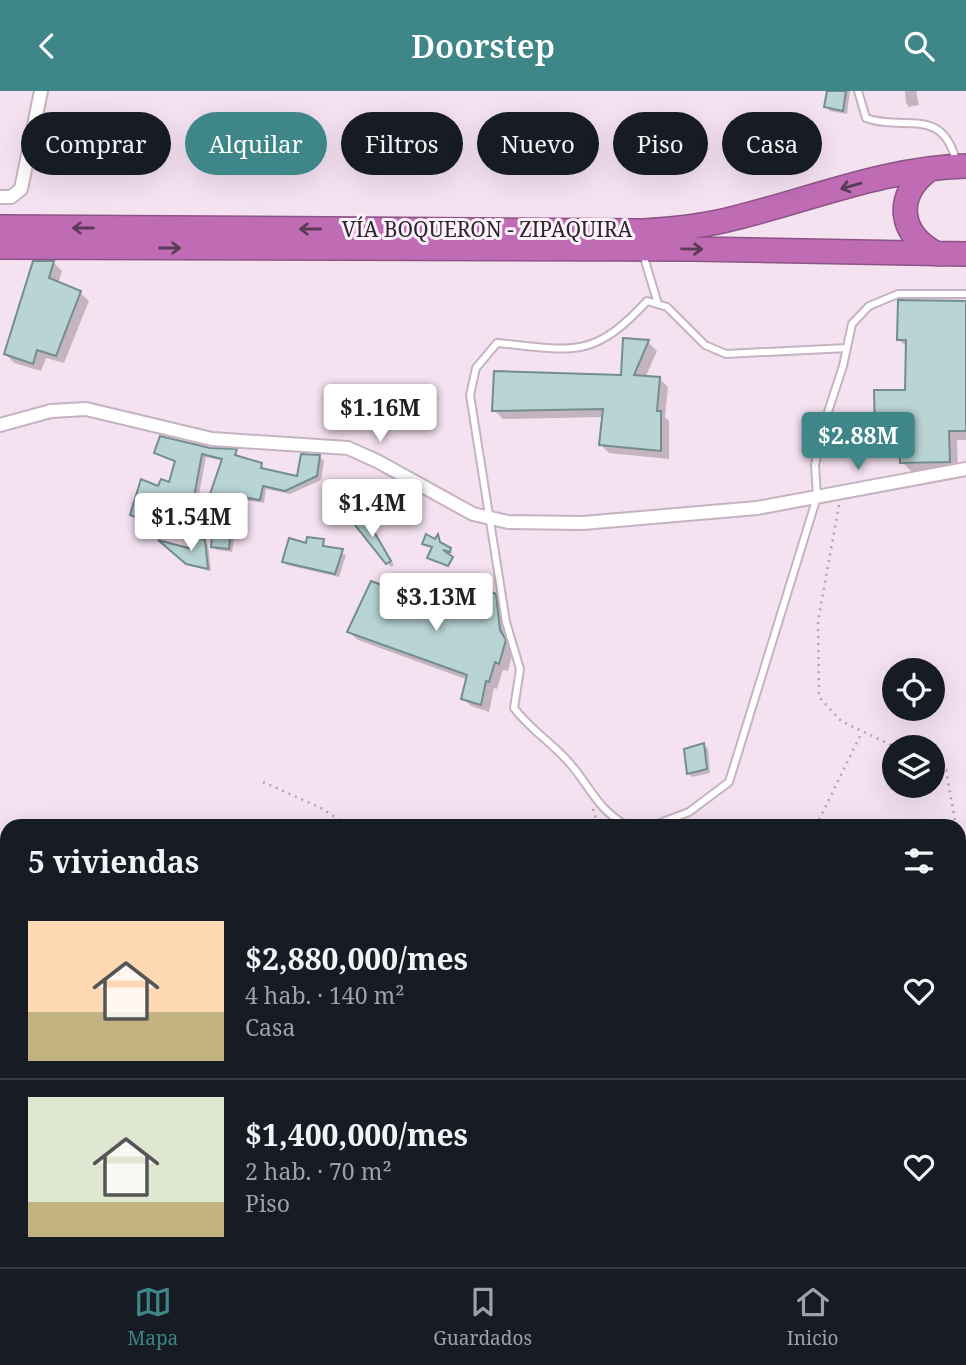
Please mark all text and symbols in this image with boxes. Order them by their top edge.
text: Doorstep [411,24,555,67]
icon: back [28,27,66,65]
icon: search [900,27,938,65]
chip: Comprar [21,112,171,175]
chip: Alquilar [185,112,327,175]
chip: Filtros [341,112,463,175]
chip: Nuevo [477,112,599,175]
chip: Piso [613,112,708,175]
chip: Casa [722,112,822,175]
one-way arrow [840,180,862,193]
street label: VÍA BOQUERON - ZIPAQUIRA [342,215,633,243]
one-way arrow [72,221,95,235]
one-way arrow [299,222,322,236]
one-way arrow [158,241,181,255]
one-way arrow [680,242,703,256]
pin: $1.16M [323,385,437,444]
text: $1.16M [340,391,420,423]
pin: $2.88M [801,413,915,472]
text: $2.88M [818,419,898,451]
pin: $1.4M [323,479,421,539]
text: $1.4M [338,486,406,518]
pin: $1.54M [134,493,248,553]
text: $1.54M [151,500,231,532]
pin: $3.13M [379,573,493,633]
text: $3.13M [396,580,476,612]
map controls [882,658,945,798]
button: locate [882,658,945,721]
button: layers [882,735,945,798]
text: 5 viviendas [28,841,199,882]
icon: filters [900,842,938,880]
text: $2,880,000/mes [245,938,468,979]
icon: home [84,949,168,1033]
icon: heart [900,972,938,1010]
text: 4 hab. · 140 m² [245,979,404,1011]
text: Casa [245,1011,295,1043]
text: $1,400,000/mes [245,1114,468,1155]
icon: home [84,1125,168,1209]
icon: heart [900,1148,938,1186]
text: 2 hab. · 70 m² [245,1155,392,1187]
text: Piso [245,1187,290,1219]
tab: Mapa [127,1283,178,1351]
tab: Guardados [433,1283,532,1351]
tab: Inicio [787,1283,839,1351]

